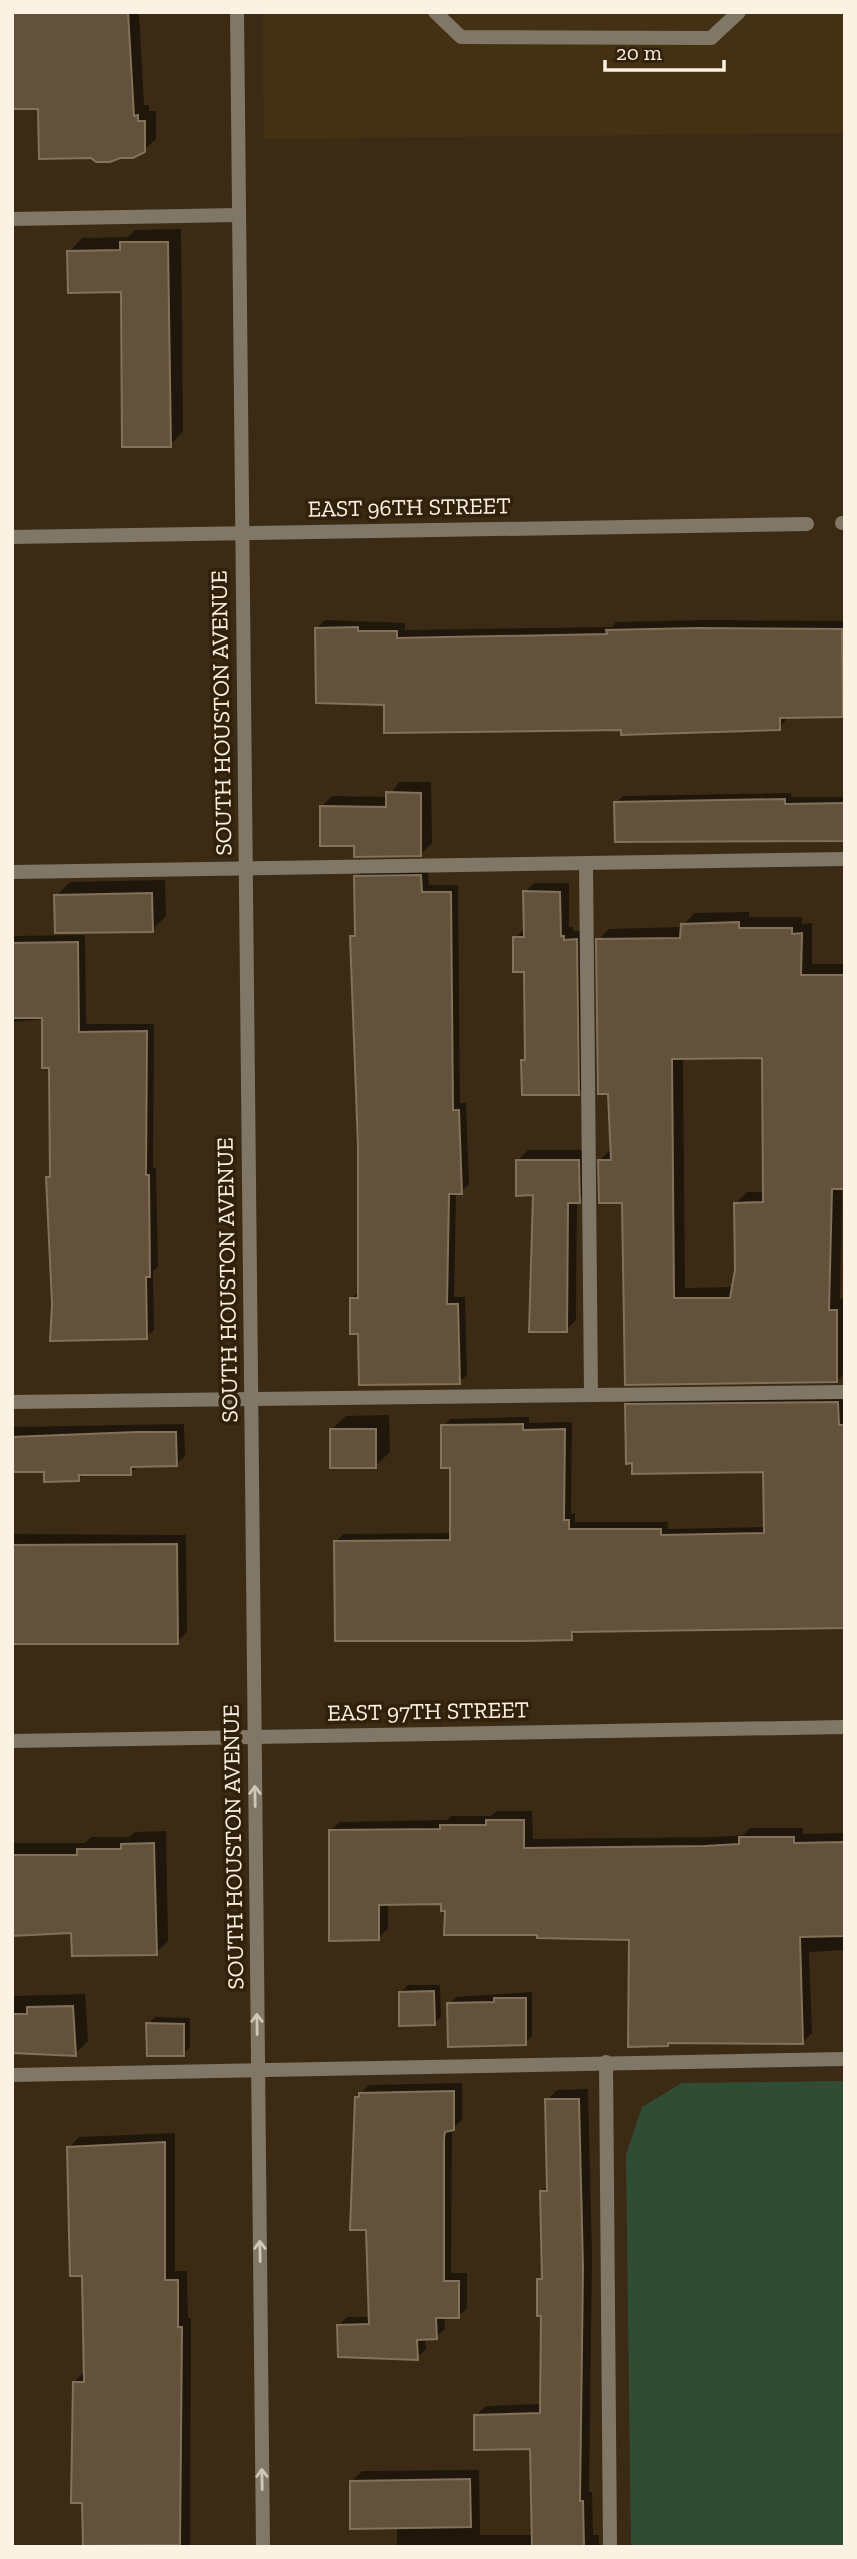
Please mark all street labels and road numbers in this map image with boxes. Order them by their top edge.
street label: EAST 96TH STREET [307,491,511,523]
street label: SOUTH HOUSTON AVENUE [205,570,237,856]
street label: SOUTH HOUSTON AVENUE [211,1137,243,1423]
street label: EAST 97TH STREET [327,1695,529,1727]
street label: SOUTH HOUSTON AVENUE [217,1704,249,1990]

